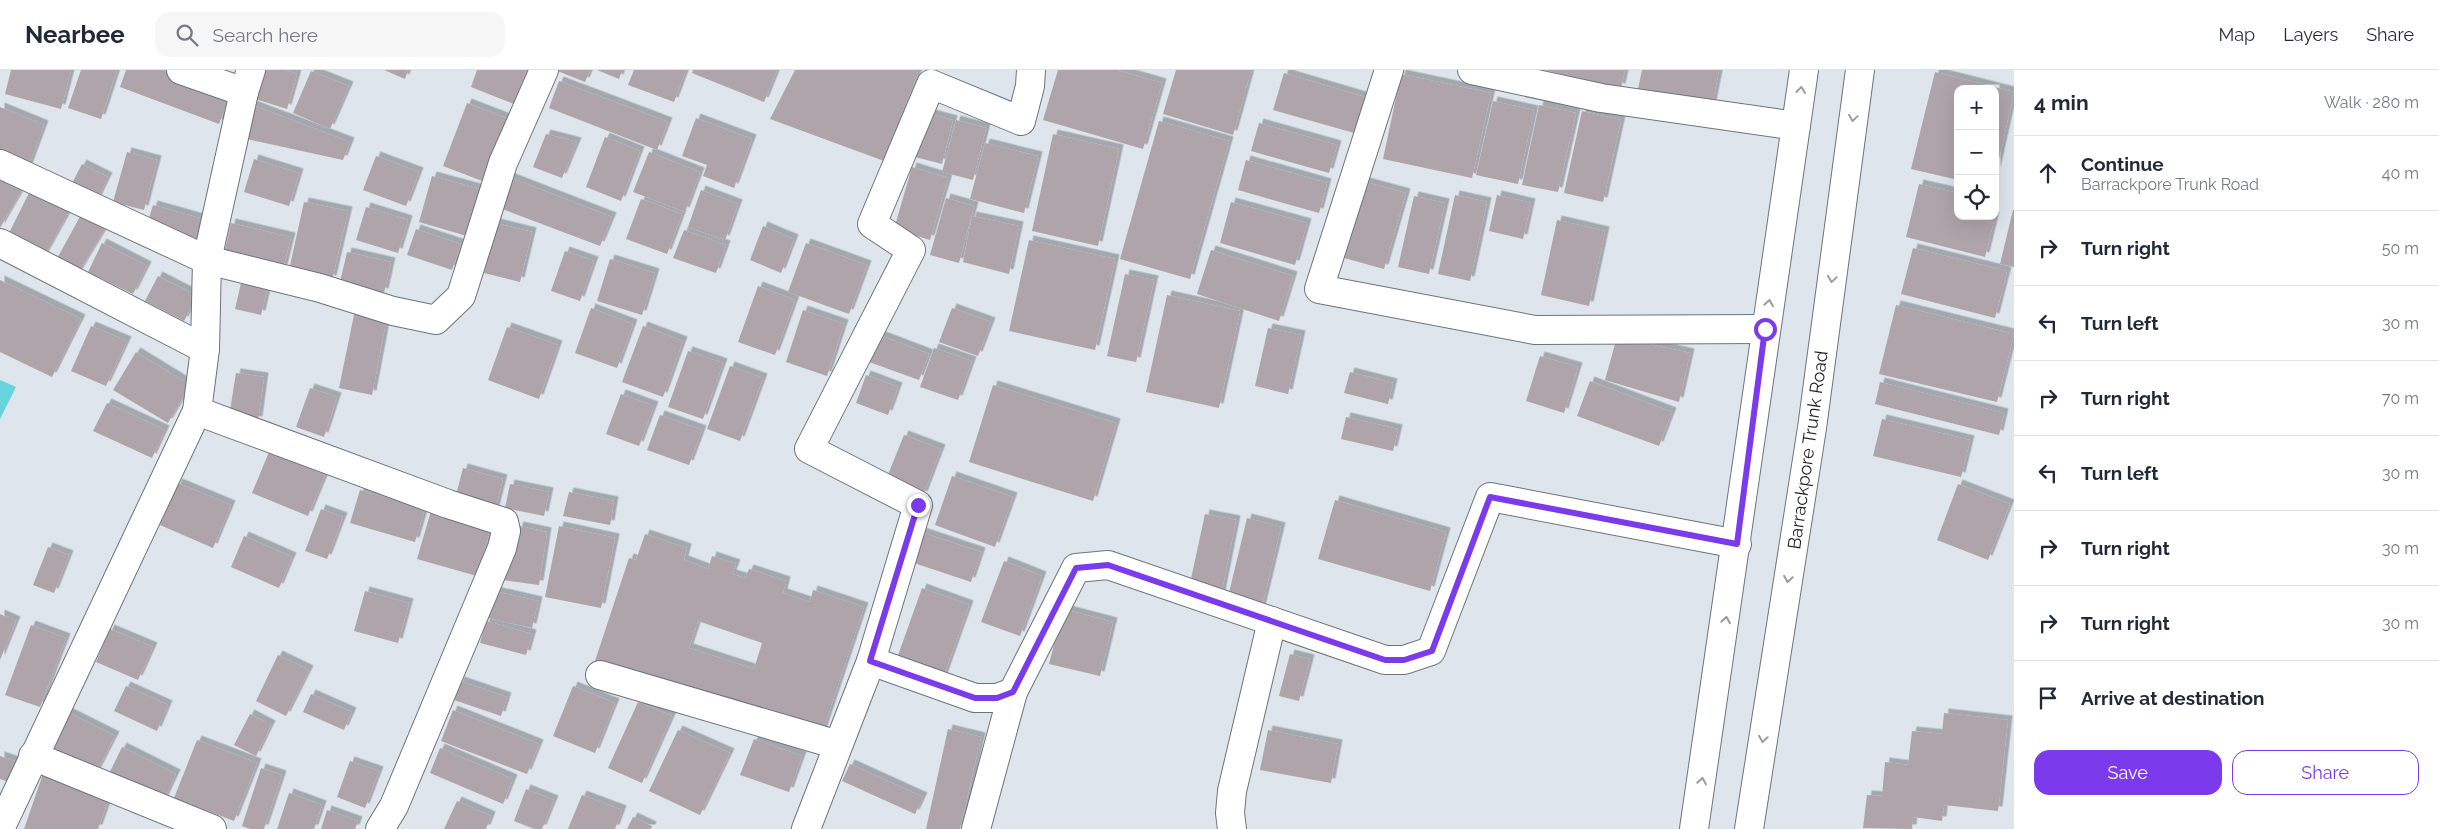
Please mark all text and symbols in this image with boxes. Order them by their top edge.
search box [155,12,505,57]
text: Nearbee [25,20,125,49]
icon: search [173,21,201,49]
text: Search here [213,24,318,46]
text: Map [2219,24,2255,45]
text: Layers [2283,24,2338,45]
text: Share [2366,24,2414,45]
map controls [1954,85,1999,220]
button: + [1954,85,1999,130]
one-way arrow [1795,86,1806,94]
text: 4 min [2034,90,2089,115]
text: Walk · 280 m [2324,93,2419,112]
one-way arrow [1848,115,1859,123]
button: − [1954,130,1999,175]
text: Continue [2081,153,2164,175]
icon: ahead [2034,159,2062,187]
text: 40 m [2382,164,2419,183]
button: locate [1954,175,1999,220]
text: Barrackpore Trunk Road [2081,175,2259,194]
icon: right [2034,234,2062,262]
text: Turn right [2081,237,2170,259]
text: 50 m [2382,239,2419,258]
one-way arrow [1827,276,1838,284]
one-way arrow [1764,299,1774,307]
icon: left [2034,309,2062,337]
text: Turn left [2081,312,2158,334]
text: 30 m [2382,314,2419,333]
route start [1754,318,1777,341]
street label: Barrackpore Trunk Road [1783,349,1832,551]
icon: right [2034,384,2062,412]
text: Turn right [2081,387,2170,409]
text: 70 m [2382,389,2419,408]
icon: left [2034,459,2062,487]
text: Turn left [2081,462,2158,484]
text: 30 m [2382,464,2419,483]
route end [907,494,930,517]
icon: right [2034,534,2062,562]
text: Turn right [2081,537,2170,559]
text: 30 m [2382,539,2419,558]
one-way arrow [1784,574,1794,583]
icon: right [2034,609,2062,637]
text: Turn right [2081,612,2170,634]
text: 30 m [2382,614,2419,633]
one-way arrow [1720,616,1730,624]
icon: arrive [2034,684,2062,712]
text: Arrive at destination [2081,687,2265,709]
one-way arrow [1758,736,1769,744]
button: Save [2034,750,2222,795]
button: Share [2232,750,2419,795]
one-way arrow [1696,776,1706,785]

